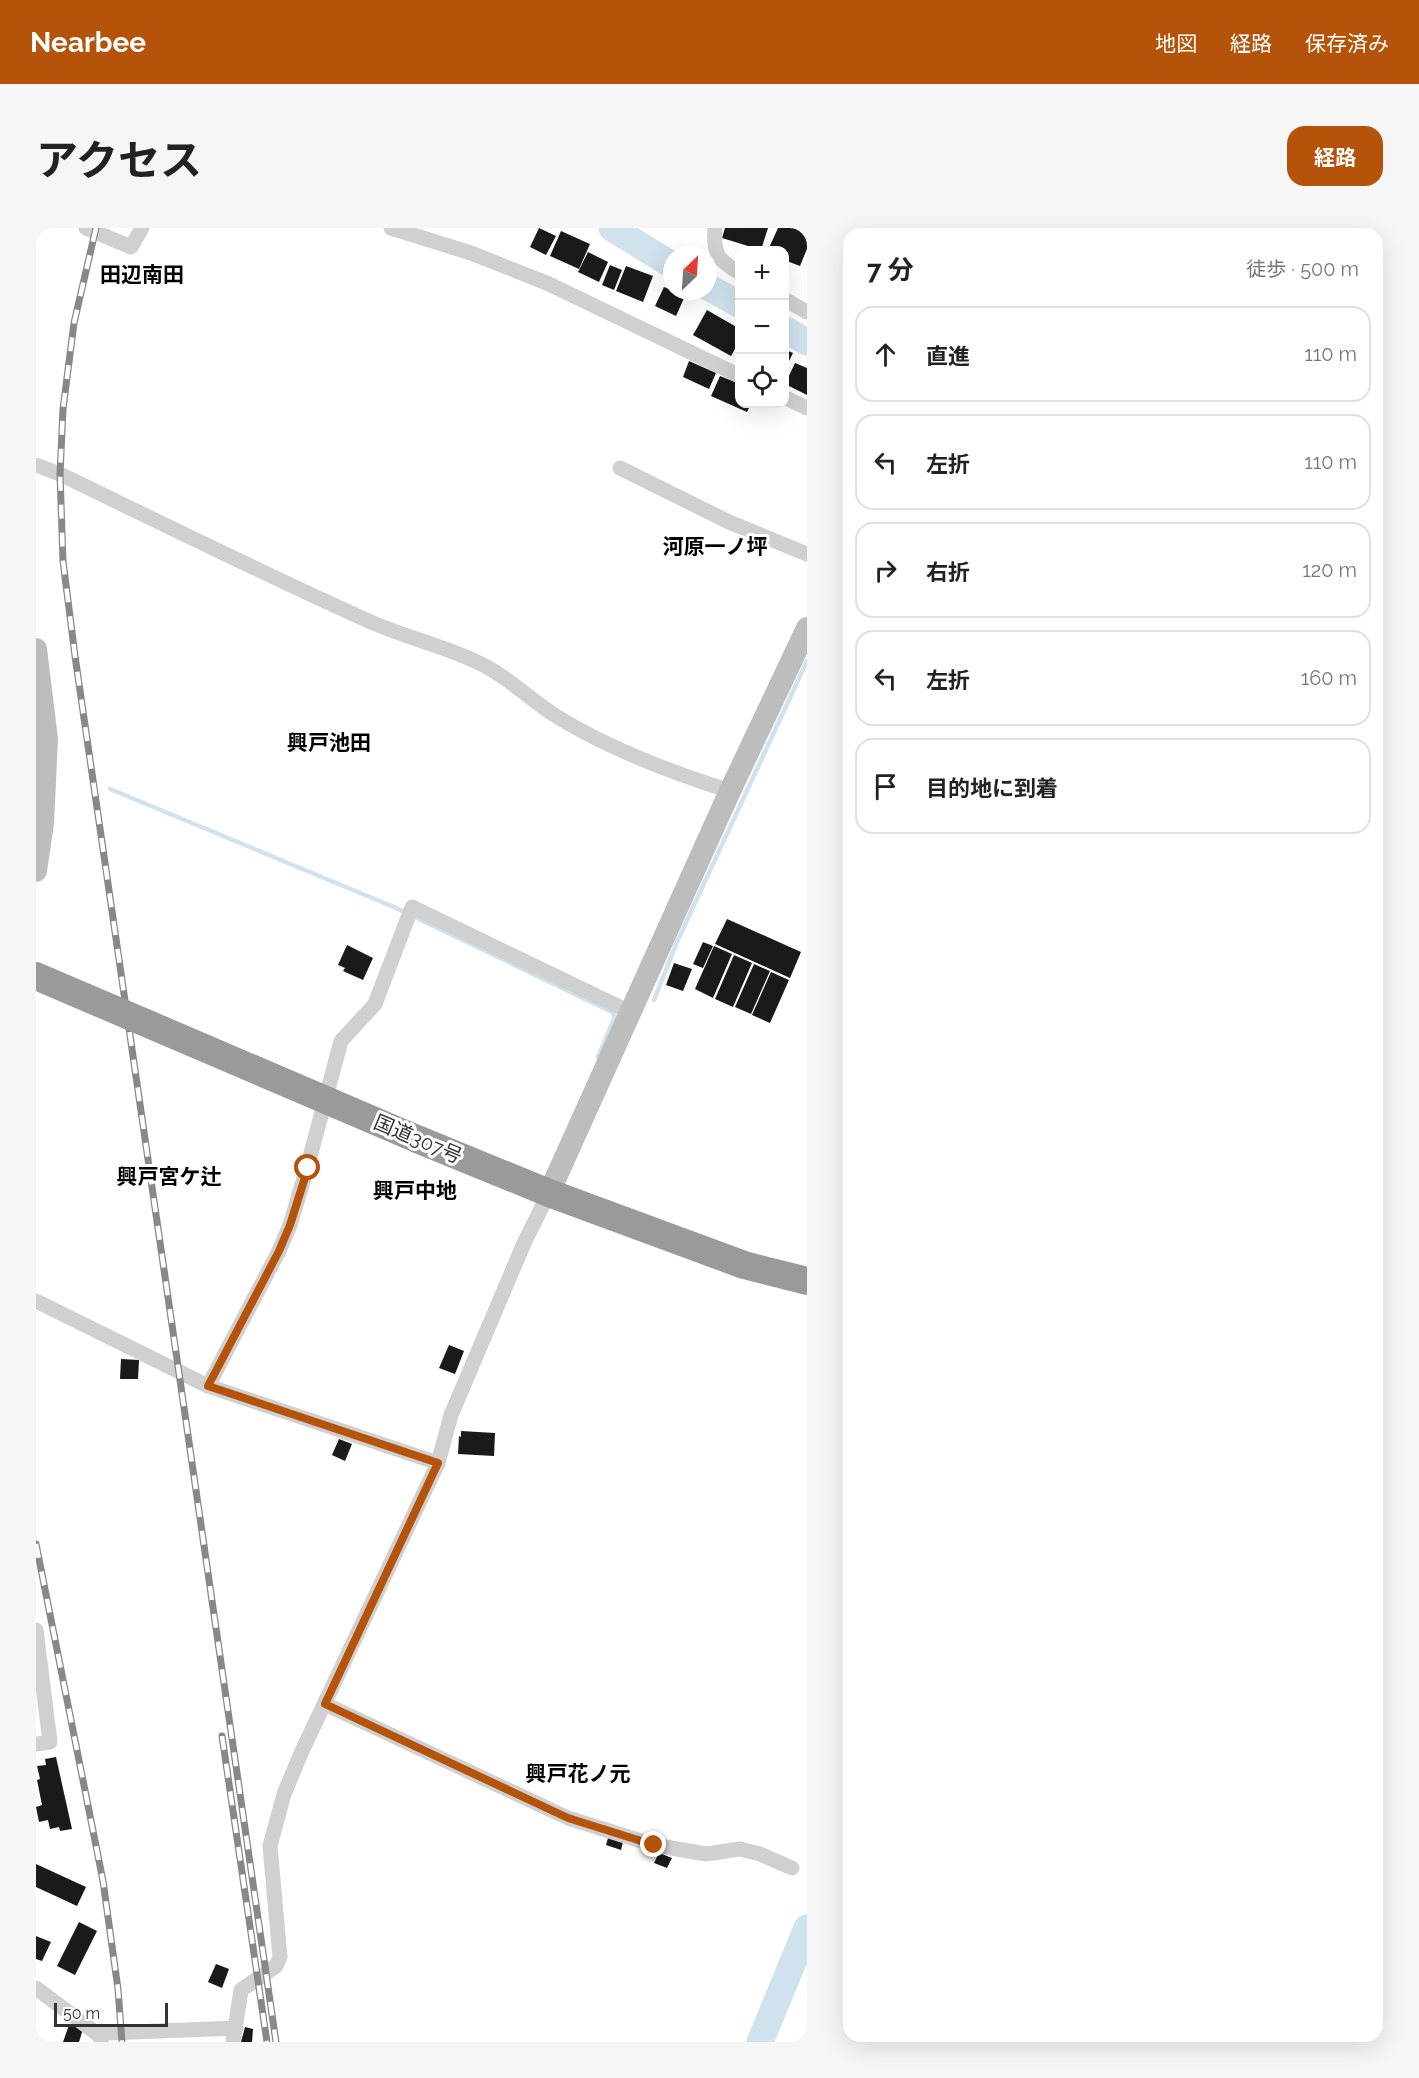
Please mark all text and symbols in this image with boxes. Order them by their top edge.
text: Nearbee [30,26,146,59]
text: 地図 [1155,31,1197,56]
text: 経路 [1230,31,1272,56]
text: 保存済み [1305,31,1389,56]
button: 経路 [1287,126,1383,186]
text: アクセス [36,136,202,185]
north arrow [663,246,717,300]
map controls [735,246,789,408]
button: + [735,246,789,300]
text: 7 分 [867,255,914,285]
text: 徒歩 · 500 m [1246,257,1359,281]
district label: 田辺南田 [100,262,184,287]
button: − [735,300,789,354]
icon: ahead [869,338,902,371]
text: 110 m [1304,342,1357,366]
text: 直進 [926,343,970,369]
button: locate [735,354,789,408]
icon: left [869,446,902,479]
text: 110 m [1304,450,1357,474]
text: 左折 [926,451,970,477]
district label: 河原一ノ坪 [663,534,768,559]
icon: right [869,554,902,587]
text: 120 m [1302,558,1357,582]
text: 右折 [926,559,970,585]
icon: left [869,662,902,695]
text: 160 m [1301,666,1357,690]
text: 左折 [926,667,970,693]
district label: 興戸池田 [287,730,371,755]
icon: arrive [869,770,902,803]
text: 目的地に到着 [926,775,1058,801]
street label: 国道307号 [370,1110,466,1168]
route start [294,1154,320,1180]
district label: 興戸宮ケ辻 [117,1164,222,1189]
district label: 興戸中地 [373,1178,457,1203]
district label: 興戸花ノ元 [526,1761,631,1786]
route end [640,1831,666,1857]
scale bar [54,2000,168,2028]
text: 50 m [63,2004,100,2023]

